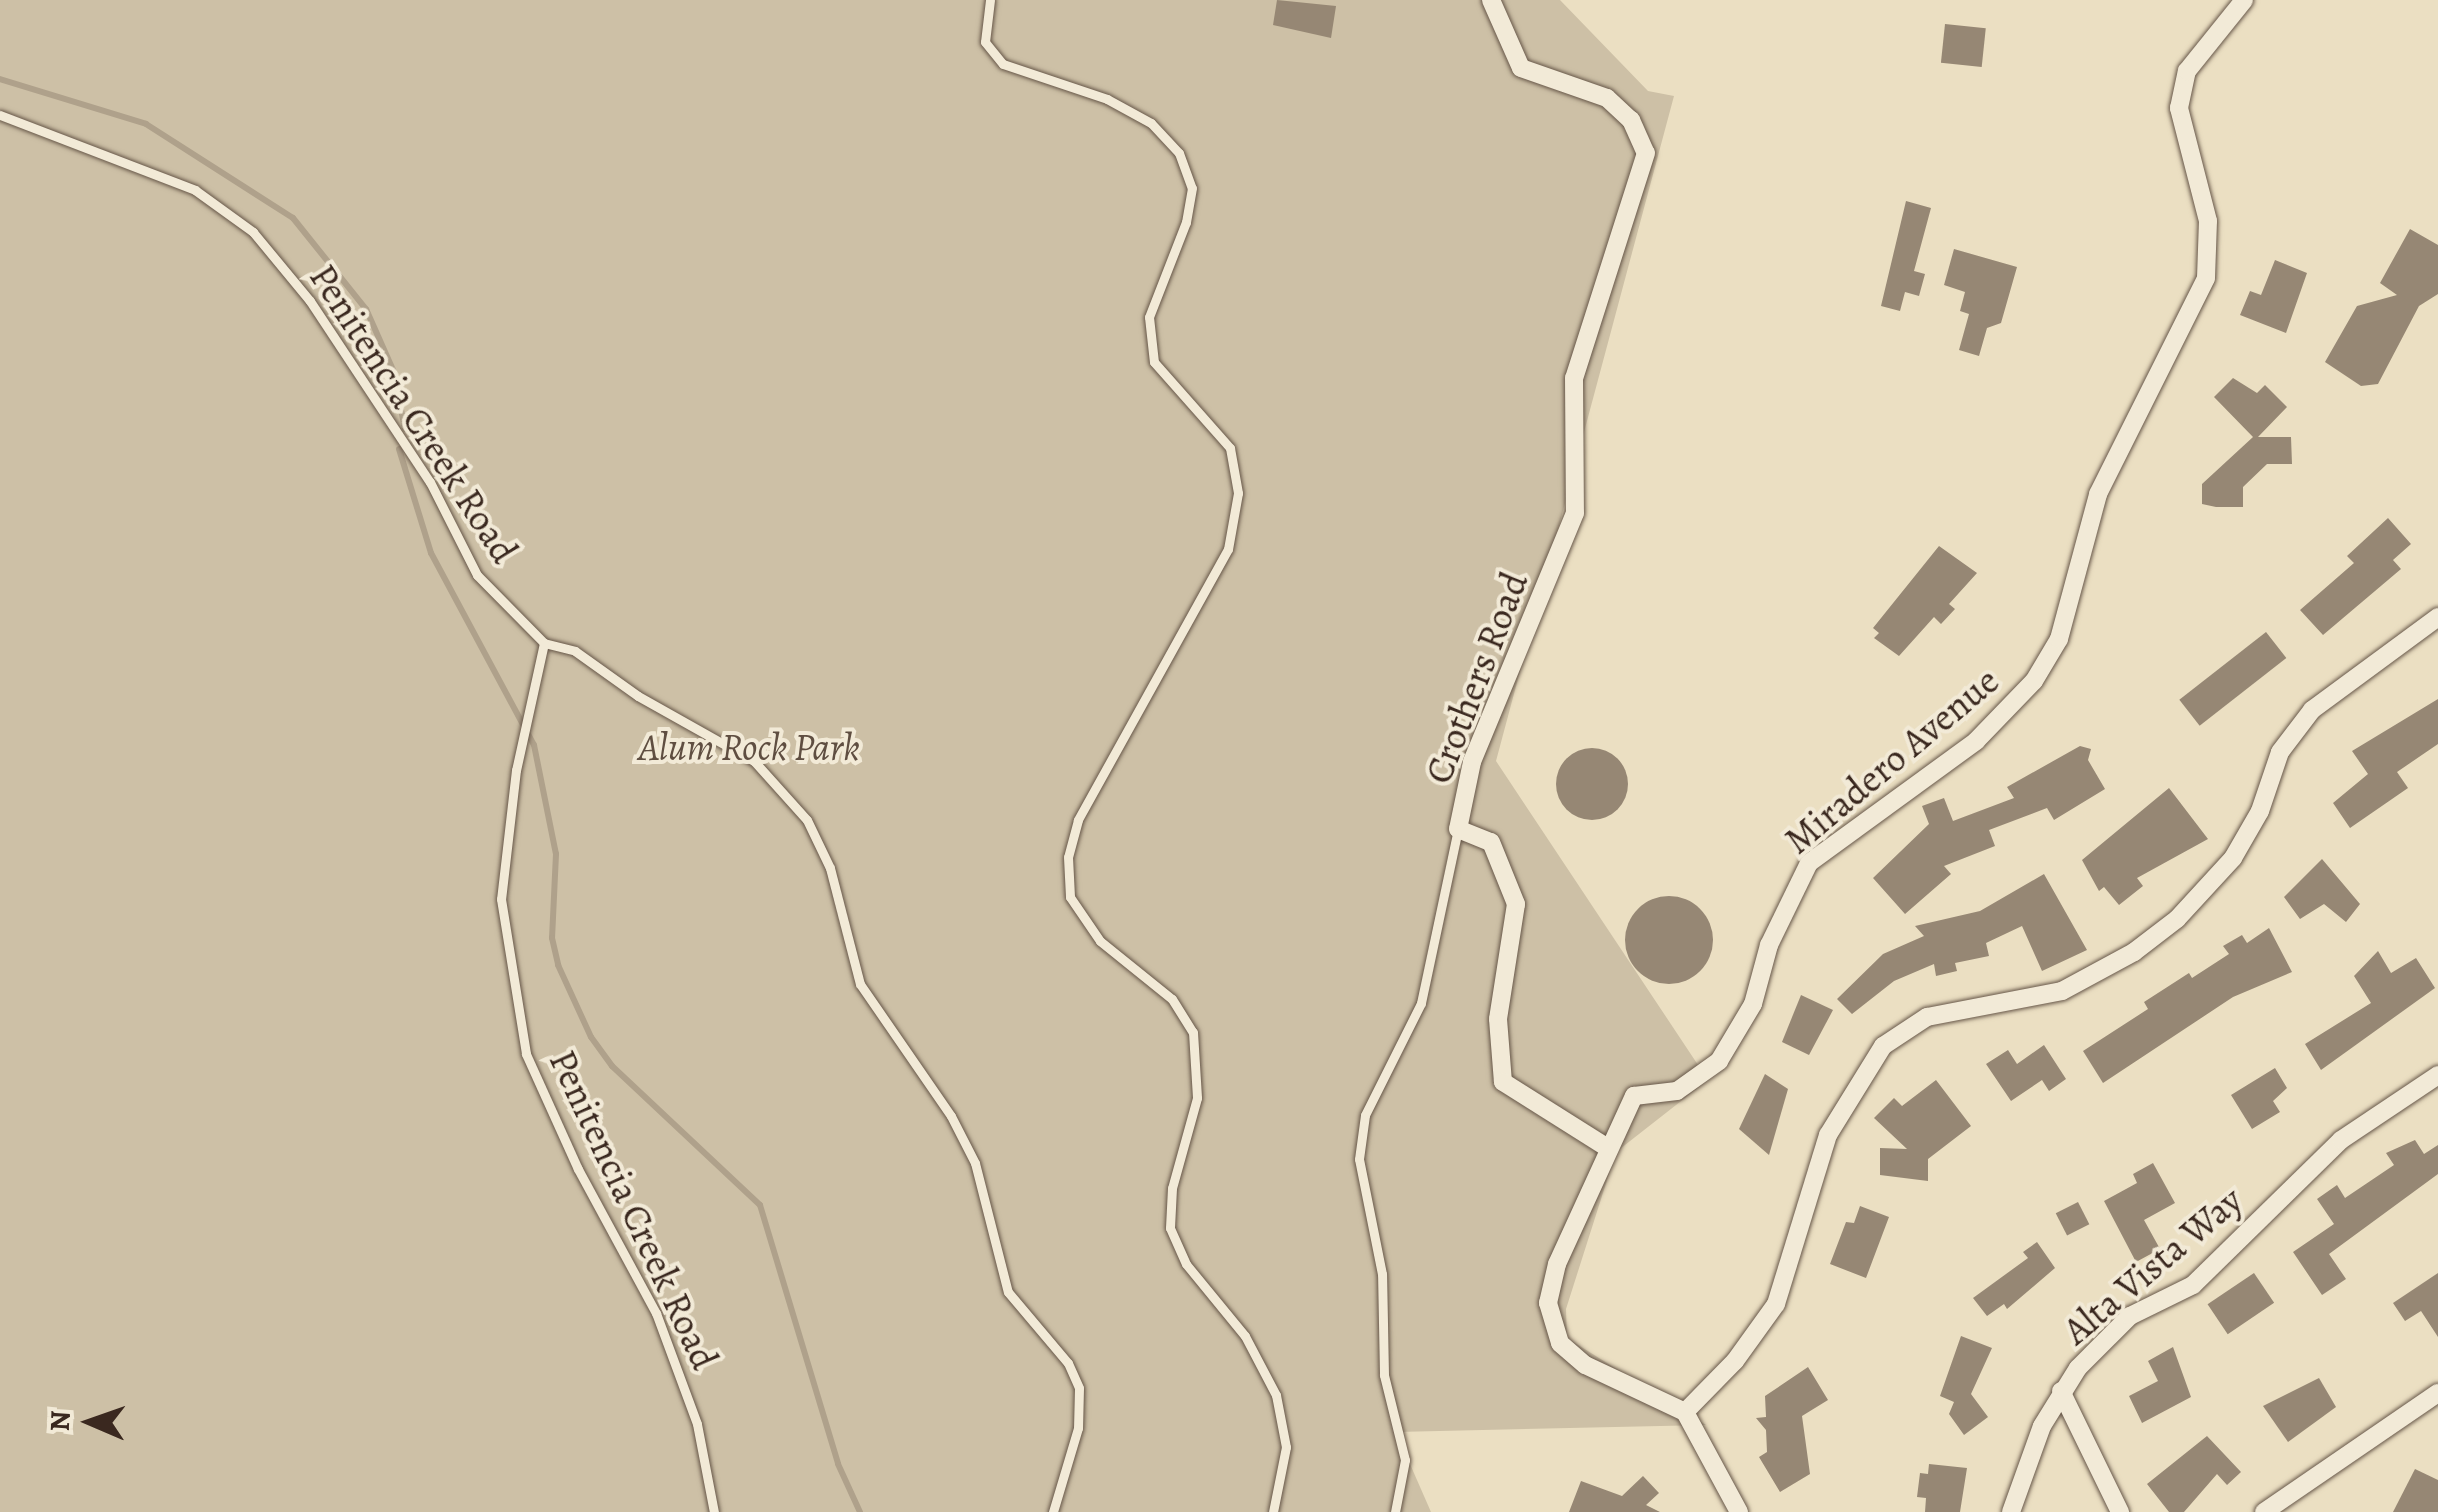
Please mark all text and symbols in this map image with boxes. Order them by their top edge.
street label: Penitencia Creek Road [299,256,527,572]
street label: Crothers Road [1416,566,1538,790]
street label: Miradero Avenue [1776,658,2008,864]
park label: Alum Rock Park [638,725,860,771]
street label: Penitencia Creek Road [539,1043,727,1377]
street label: Alta Vista Way [2054,1178,2252,1354]
north arrow [40,1372,140,1472]
text: N [41,1410,79,1432]

